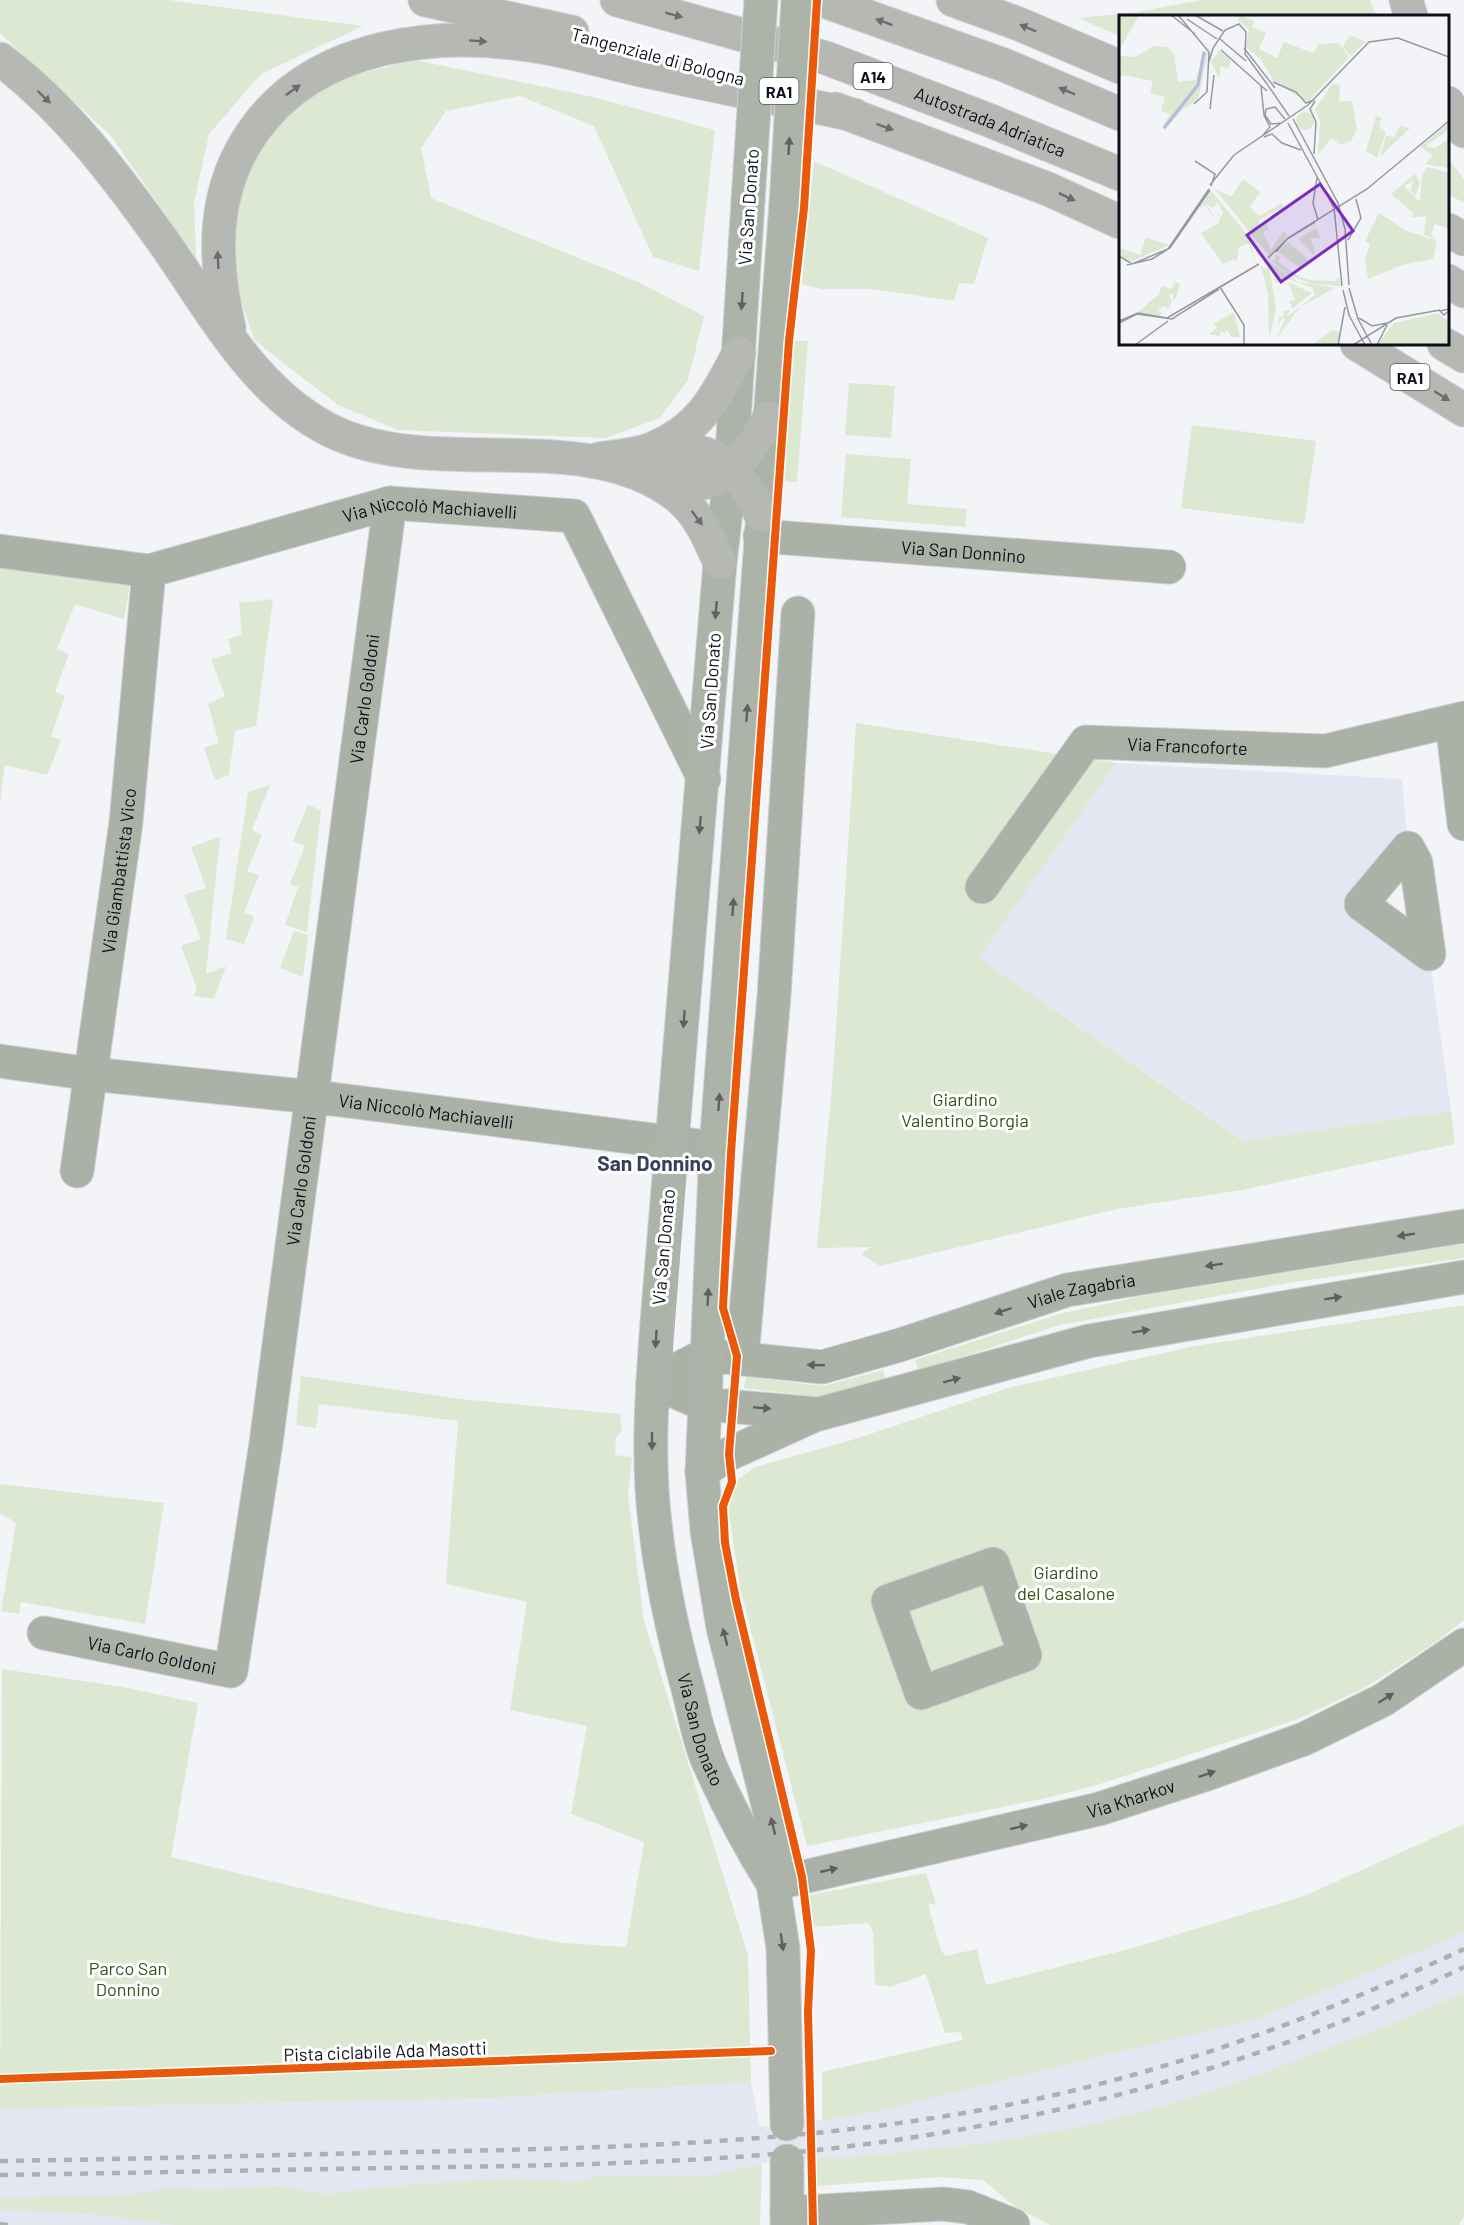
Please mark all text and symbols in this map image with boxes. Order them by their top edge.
one-way arrow [665,11,683,20]
inset map [1119,15,1449,345]
one-way arrow [875,17,893,27]
street label: Tangenziale di Bologna [569,22,747,90]
one-way arrow [1019,23,1037,32]
one-way arrow [468,37,487,46]
road number: A14 [854,63,892,89]
road number: RA1 [760,78,798,104]
street label: Autostrada Adriatica [911,82,1069,162]
one-way arrow [285,84,301,96]
one-way arrow [1057,86,1075,96]
one-way arrow [37,90,52,104]
one-way arrow [877,122,895,132]
one-way arrow [785,136,794,155]
street label: Via San Donato [733,148,763,266]
one-way arrow [1059,193,1076,202]
one-way arrow [213,251,222,270]
one-way arrow [737,292,747,311]
road number: RA1 [1390,364,1430,390]
one-way arrow [1434,391,1450,402]
street label: Via Niccolò Machiavelli [340,492,518,527]
one-way arrow [690,510,703,526]
street label: Via San Donnino [900,536,1027,567]
one-way arrow [712,600,721,619]
street label: Via San Donato [695,632,725,750]
street label: Via Carlo Goldoni [345,633,384,765]
one-way arrow [742,703,752,722]
street label: Via Francoforte [1127,733,1248,759]
street label: Via Giambattista Vico [97,787,140,955]
one-way arrow [695,815,705,834]
one-way arrow [728,898,738,917]
one-way arrow [679,1010,689,1029]
park label: Giardino Valentino Borgia [901,1088,1029,1131]
street label: Via Niccolò Machiavelli [337,1089,515,1133]
one-way arrow [714,1092,724,1111]
street label: Via Carlo Goldoni [281,1114,320,1247]
district label: San Donnino [597,1150,713,1175]
street label: Via San Donato [647,1188,679,1306]
one-way arrow [1397,1231,1416,1240]
one-way arrow [1204,1261,1223,1270]
street label: Viale Zagabria [1025,1268,1137,1313]
one-way arrow [704,1287,713,1306]
one-way arrow [1324,1293,1343,1302]
one-way arrow [994,1307,1012,1316]
one-way arrow [1131,1327,1150,1336]
one-way arrow [651,1330,661,1349]
one-way arrow [807,1360,826,1370]
one-way arrow [943,1374,961,1384]
one-way arrow [752,1403,771,1413]
one-way arrow [647,1431,657,1450]
park label: Giardino del Casalone [1017,1561,1115,1604]
one-way arrow [720,1628,729,1646]
street label: Via Carlo Goldoni [85,1631,218,1679]
street label: Via San Donato [673,1671,729,1789]
one-way arrow [1378,1692,1394,1703]
one-way arrow [1198,1768,1216,1778]
street label: Via Kharkov [1085,1774,1178,1822]
one-way arrow [768,1817,778,1836]
one-way arrow [1010,1821,1029,1831]
one-way arrow [820,1864,838,1874]
one-way arrow [778,1933,787,1952]
park label: Parco San Donnino [89,1957,167,2000]
street label: Pista ciclabile Ada Masotti [283,2036,487,2066]

